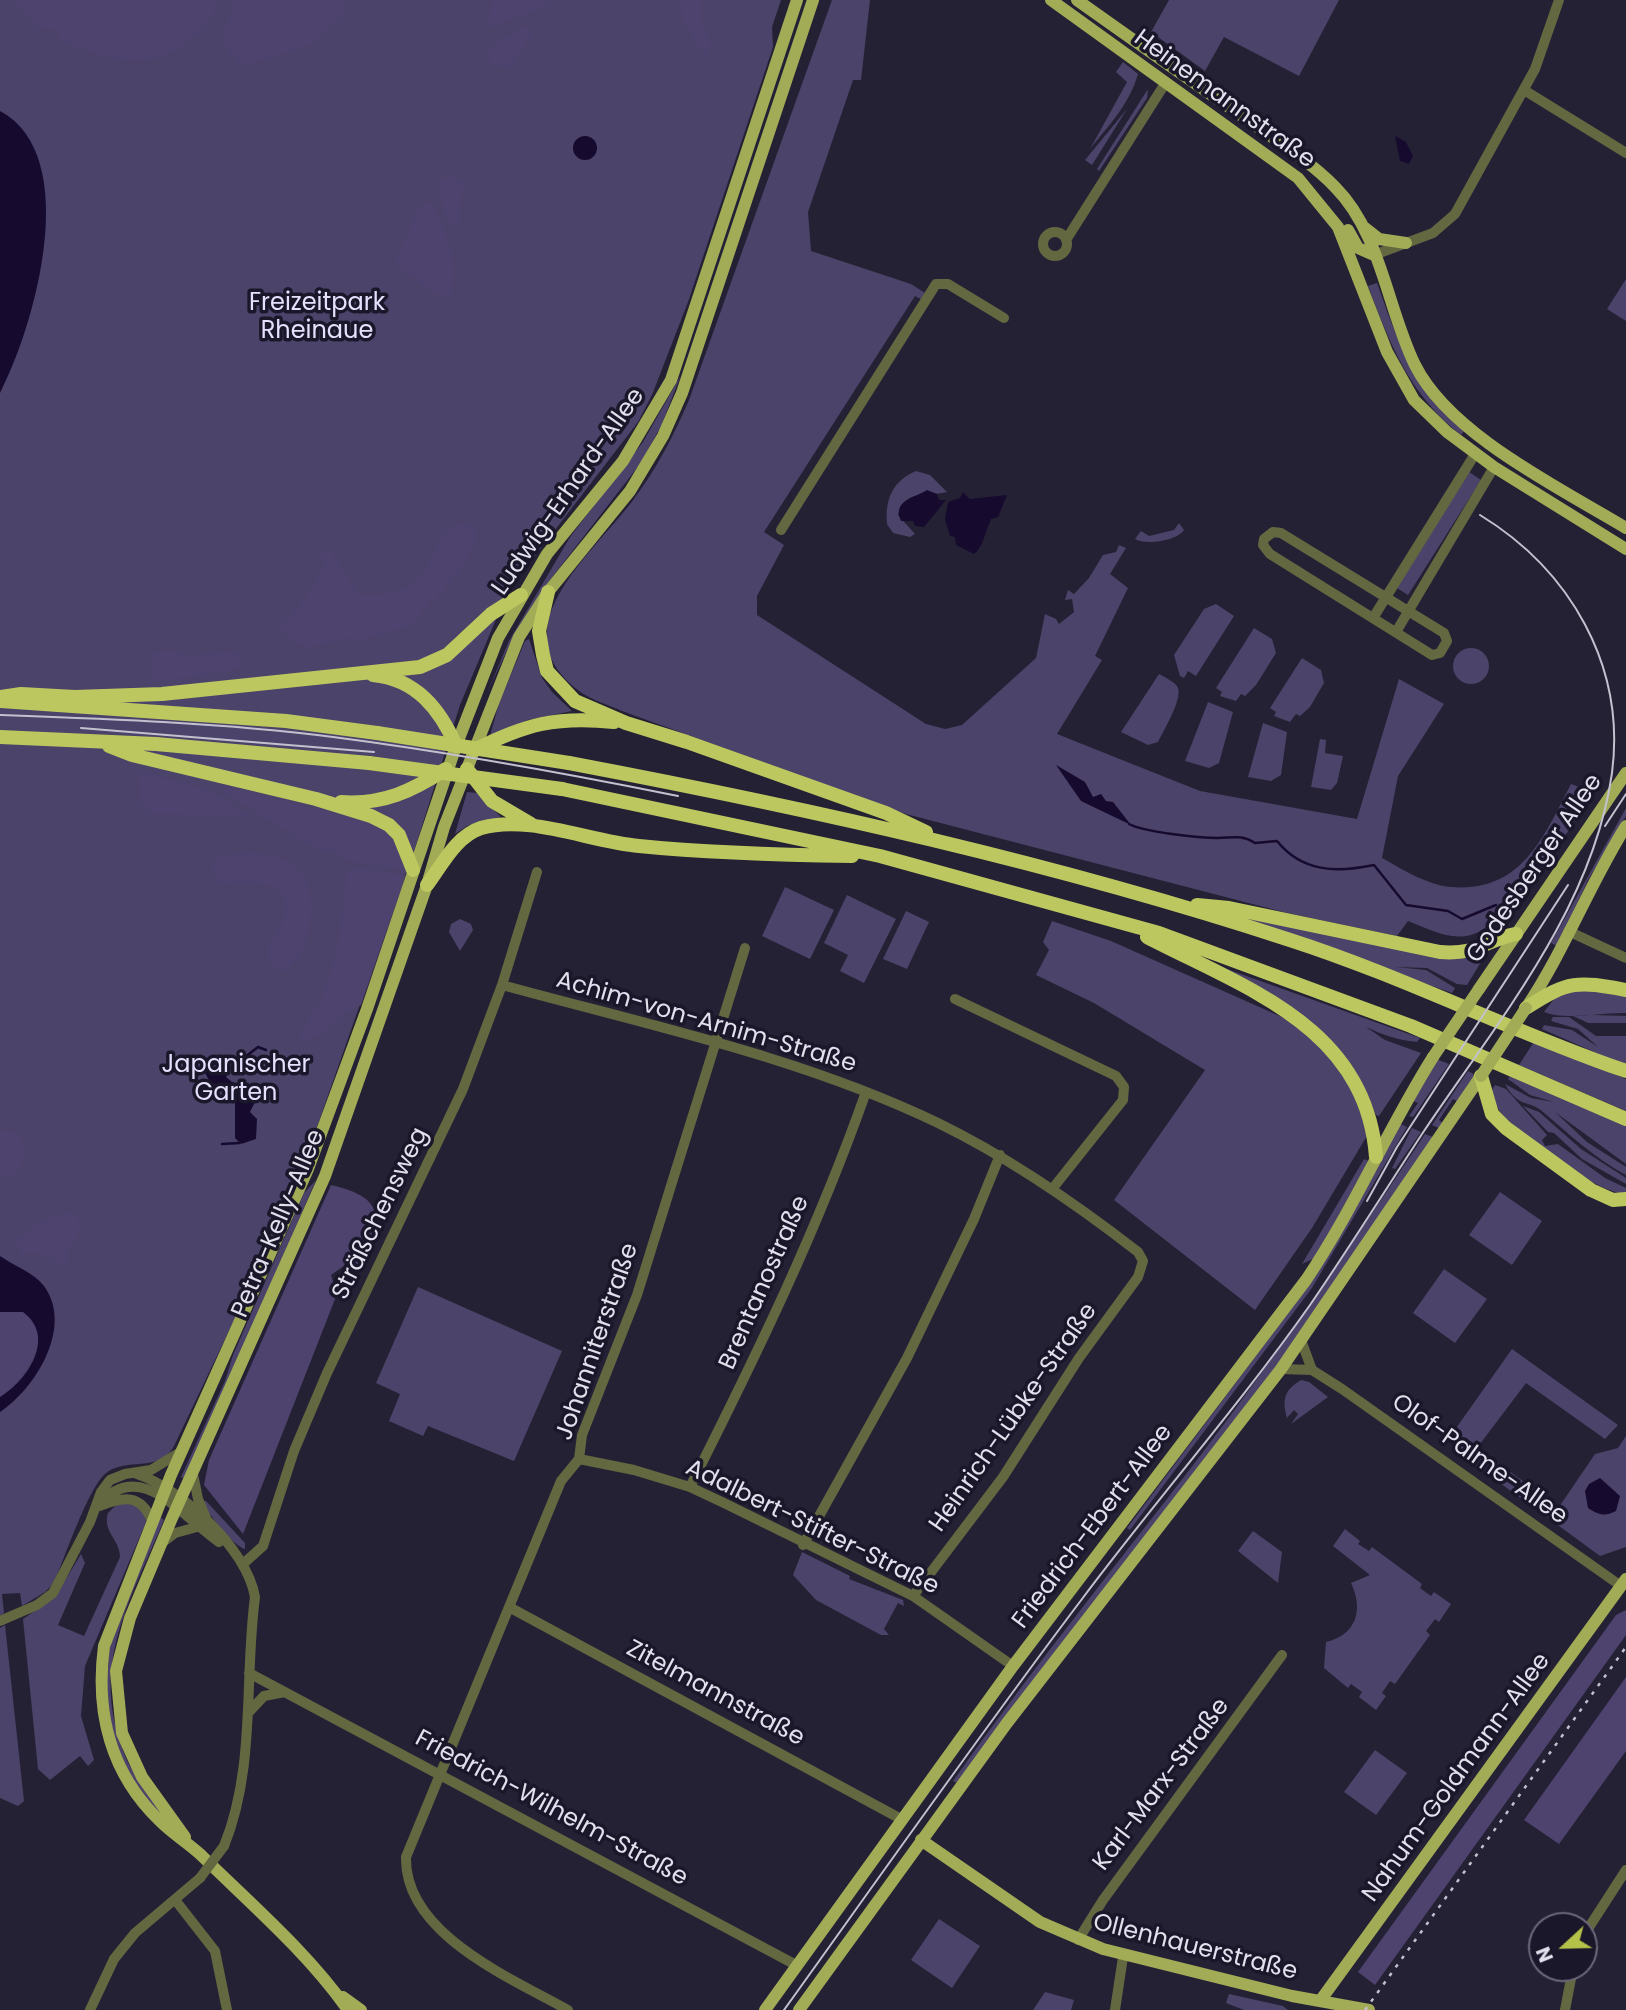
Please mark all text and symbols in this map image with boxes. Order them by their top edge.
street label: Heinemannstraße [1128,25,1320,175]
park label: Freizeitpark Rheinaue [249,290,385,346]
street label: Ludwig-Erhard-Allee [487,383,651,601]
street label: Godesberger Allee [1461,769,1609,969]
street label: Achim-von-Arnim-Straße [553,966,859,1080]
park label: Japanischer Garten [162,1052,310,1108]
street label: Sträßchensweg [327,1123,435,1305]
street label: Petra-Kelly-Allee [226,1126,332,1322]
street label: Brentanostraße [714,1192,816,1374]
street label: Johanniterstraße [551,1240,645,1444]
street label: Heinrich-Lübke-Straße [924,1298,1104,1538]
street label: Olof-Palme-Allee [1386,1389,1572,1531]
street label: Friedrich-Ebert-Allee [1007,1419,1179,1635]
street label: Adalbert-Stifter-Straße [681,1454,943,1602]
street label: Zitelmannstraße [621,1635,809,1753]
street label: Nahum-Goldmann-Allee [1357,1648,1557,1908]
street label: Karl-Marx-Straße [1088,1693,1236,1877]
street label: Friedrich-Wilhelm-Straße [410,1725,692,1893]
street label: Ollenhauerstraße [1090,1909,1300,1987]
north arrow [1528,1912,1598,1982]
text: N [1530,1943,1560,1966]

